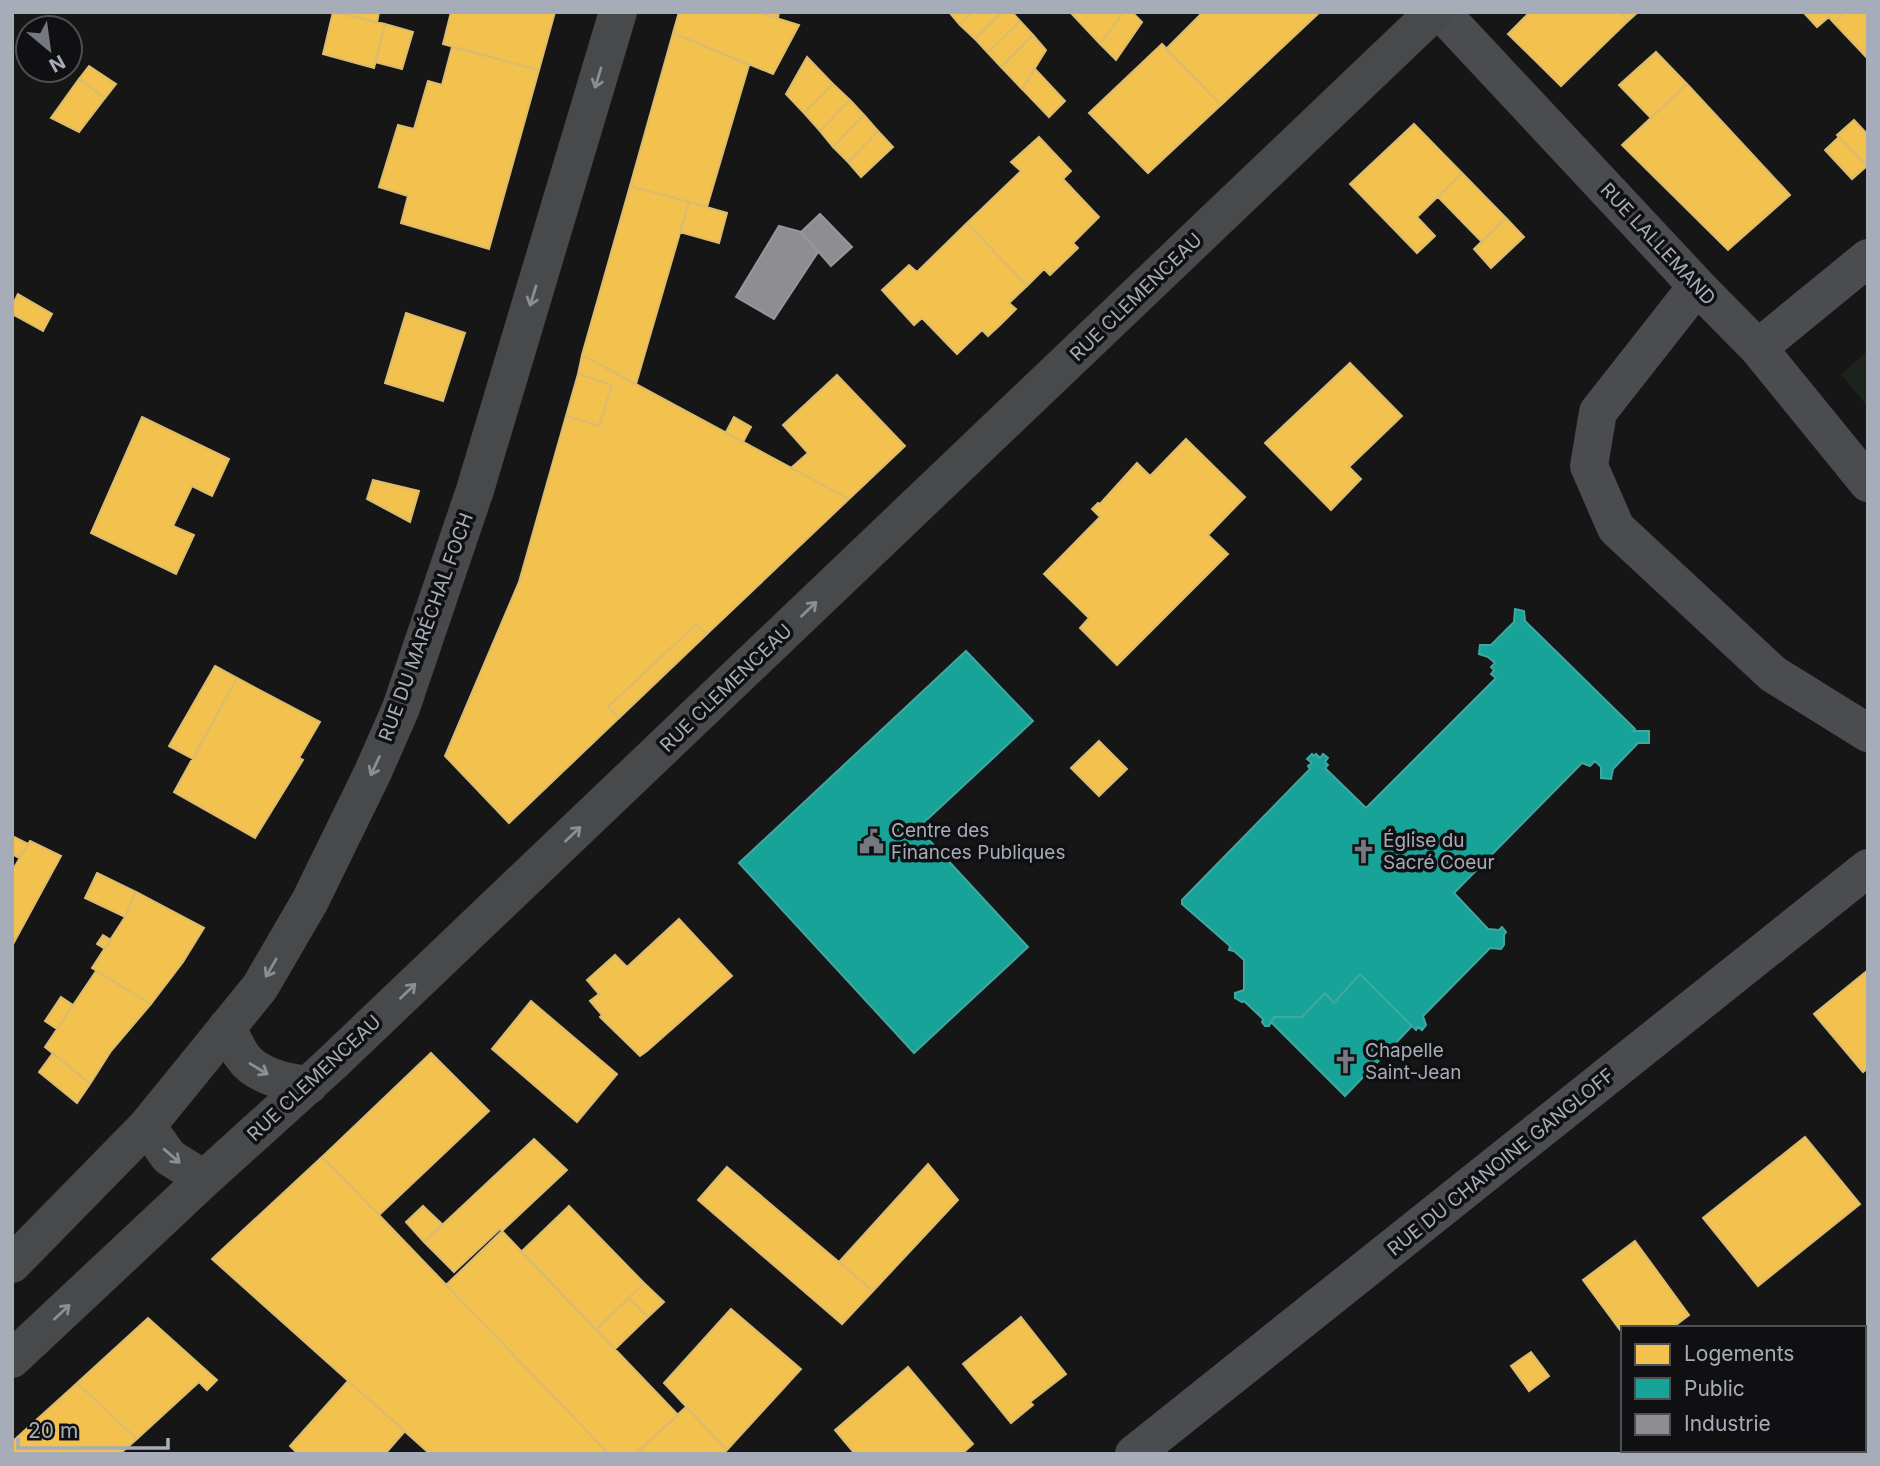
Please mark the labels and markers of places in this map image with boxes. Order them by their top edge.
place label: Centre des Finances Publiques [891,819,1065,864]
public building icon: Centre des Finances Publiques [857,827,885,855]
place label: Église du Sacré Coeur [1383,828,1495,874]
church icon: Église du Sacré Coeur [1349,837,1377,865]
place label: Chapelle Saint-Jean [1365,1039,1461,1084]
church icon: Chapelle Saint-Jean [1331,1047,1359,1075]

